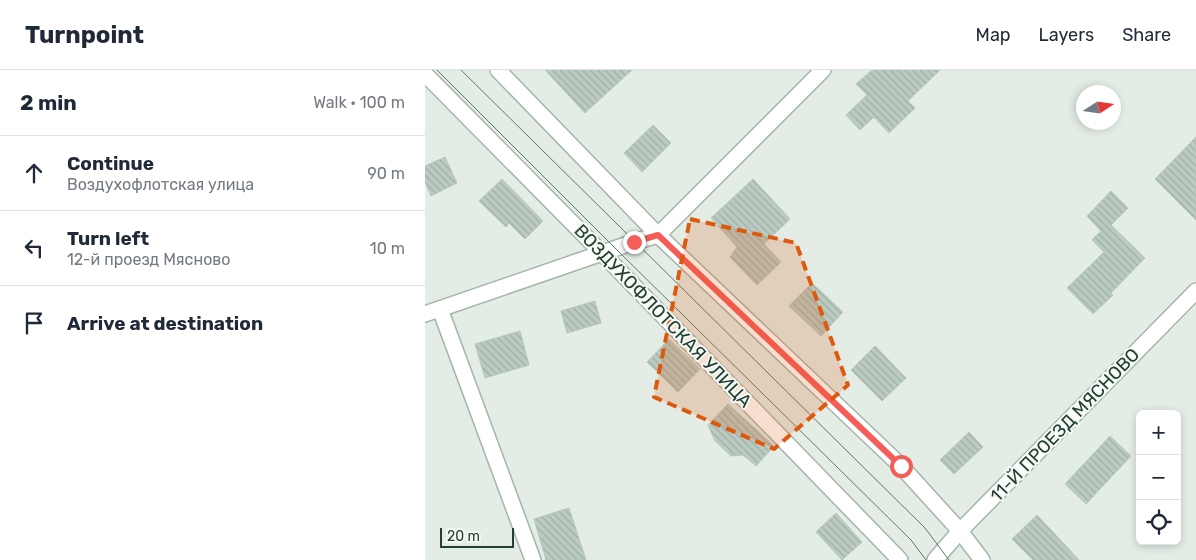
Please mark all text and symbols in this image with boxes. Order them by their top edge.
text: Turnpoint [25,21,144,49]
text: Map [976,24,1011,46]
text: Layers [1039,24,1094,46]
text: Share [1122,24,1171,46]
north arrow [1076,85,1121,130]
text: 2 min [20,90,77,115]
text: Walk · 100 m [313,93,405,112]
text: Continue [67,152,154,175]
icon: ahead [20,159,48,187]
text: 90 m [367,164,405,183]
text: Воздухофлотская улица [67,175,254,194]
street label: ВОЗДУХОФЛОТСКАЯ УЛИЦА [570,220,756,412]
text: Turn left [67,227,149,250]
route end [623,231,646,254]
icon: left [20,234,48,262]
text: 10 m [370,239,405,258]
text: 12-й проезд Мясново [67,250,230,269]
icon: arrive [20,309,48,337]
text: Arrive at destination [67,312,263,335]
street label: 11-Й ПРОЕЗД МЯСНОВО [986,344,1144,506]
map controls [1136,410,1181,545]
button: + [1136,410,1181,455]
route start [890,455,913,478]
button: − [1136,455,1181,500]
button: locate [1136,500,1181,545]
scale bar [440,525,514,548]
text: 20 m [447,528,480,545]

